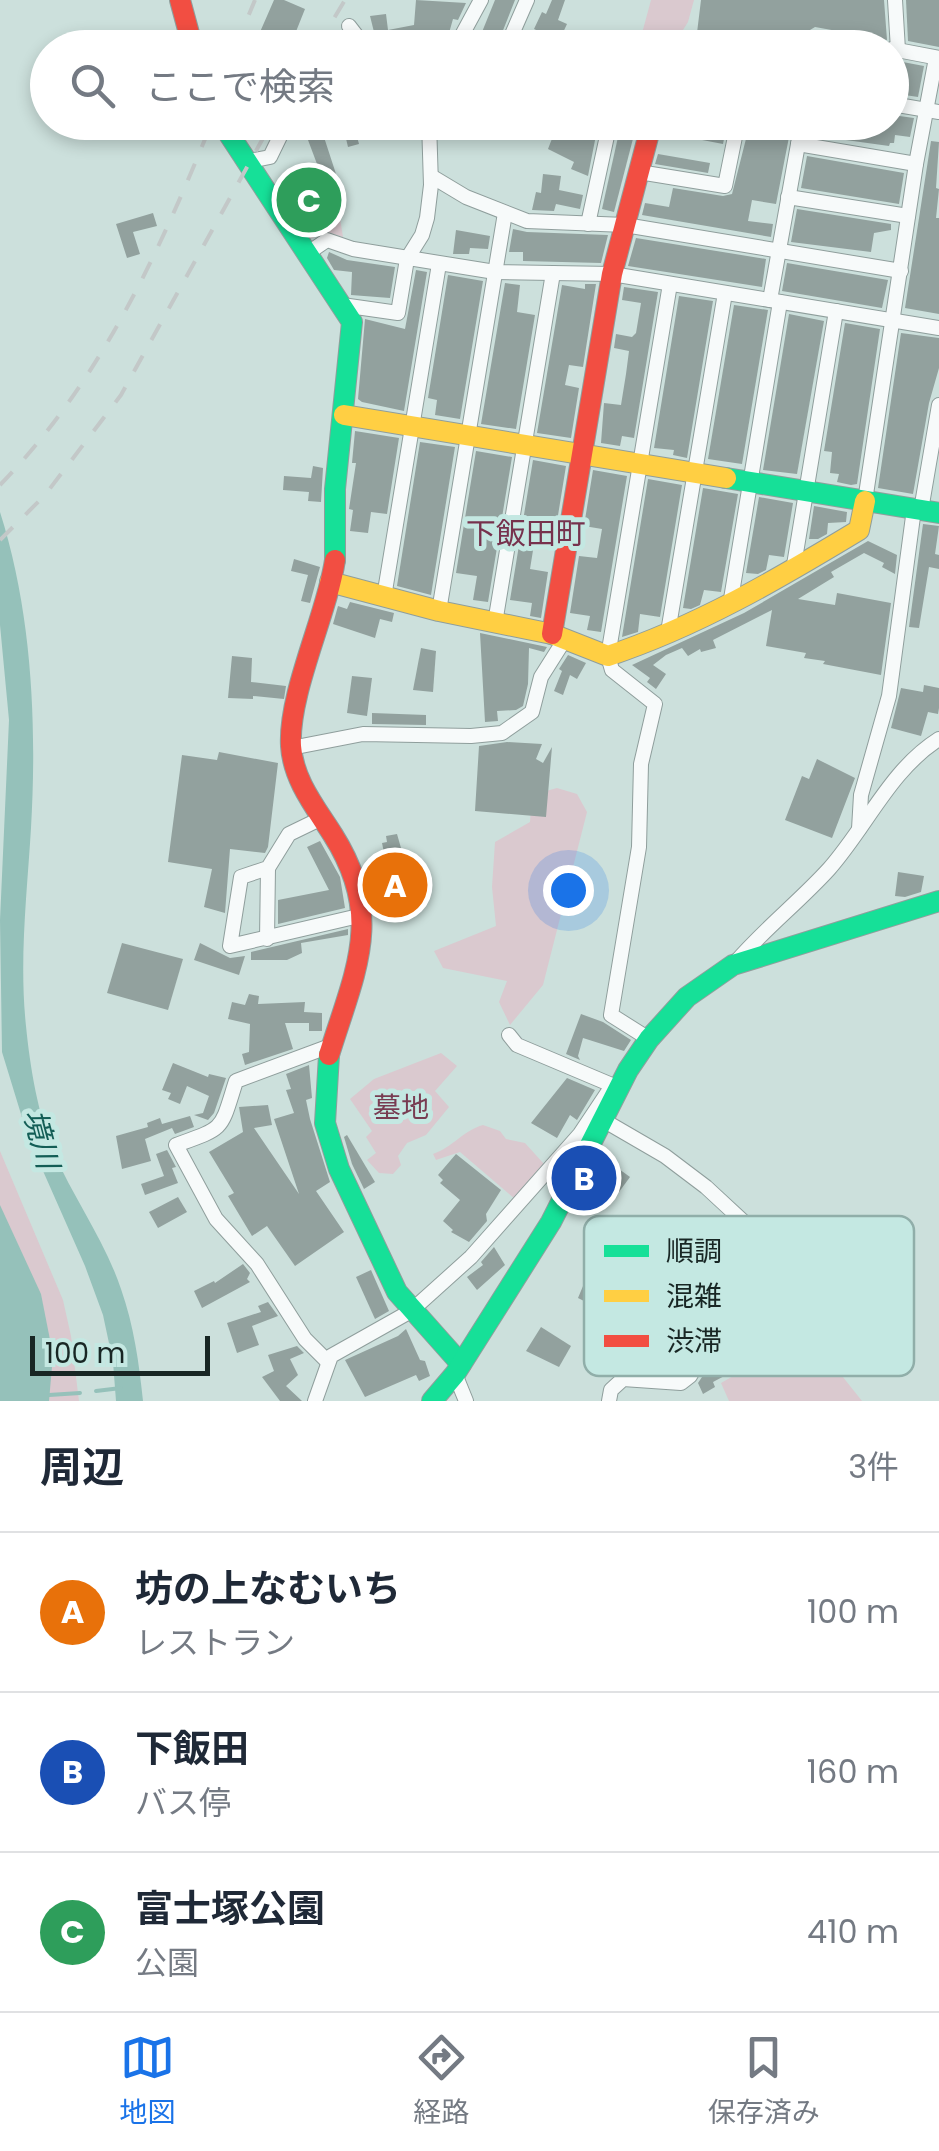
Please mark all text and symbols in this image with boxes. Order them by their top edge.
search box [30,30,909,140]
icon: search [65,58,120,113]
text: ここで検索 [145,60,335,113]
pin: C [276,162,342,238]
district label: 下飯田町 [466,512,586,555]
pin: A [362,848,428,922]
your location [543,865,594,916]
park label: 墓地 [373,1088,429,1127]
water label: 境川 [13,1104,71,1176]
pin: B [552,1140,616,1216]
legend [584,1216,914,1376]
text: 順調 [666,1232,722,1271]
text: 混雑 [666,1277,722,1316]
text: 渋滞 [666,1322,722,1361]
scale bar [30,1331,210,1376]
text: 100 m [45,1334,125,1373]
text: 周辺 [40,1438,124,1497]
text: 3件 [848,1444,899,1489]
text: 坊の上なむいち [135,1562,401,1615]
text: A [61,1589,84,1634]
text: 100 m [807,1589,899,1634]
text: レストラン [135,1620,295,1665]
text: 下飯田 [135,1722,249,1775]
text: B [62,1749,83,1794]
text: 160 m [807,1749,899,1794]
text: バス停 [135,1780,231,1825]
text: 富士塚公園 [135,1882,325,1935]
text: C [60,1909,85,1954]
text: 410 m [807,1909,899,1954]
text: 公園 [135,1940,199,1985]
tab: 地図 [119,2030,175,2134]
tab: 経路 [413,2030,470,2134]
tab: 保存済み [708,2030,820,2134]

